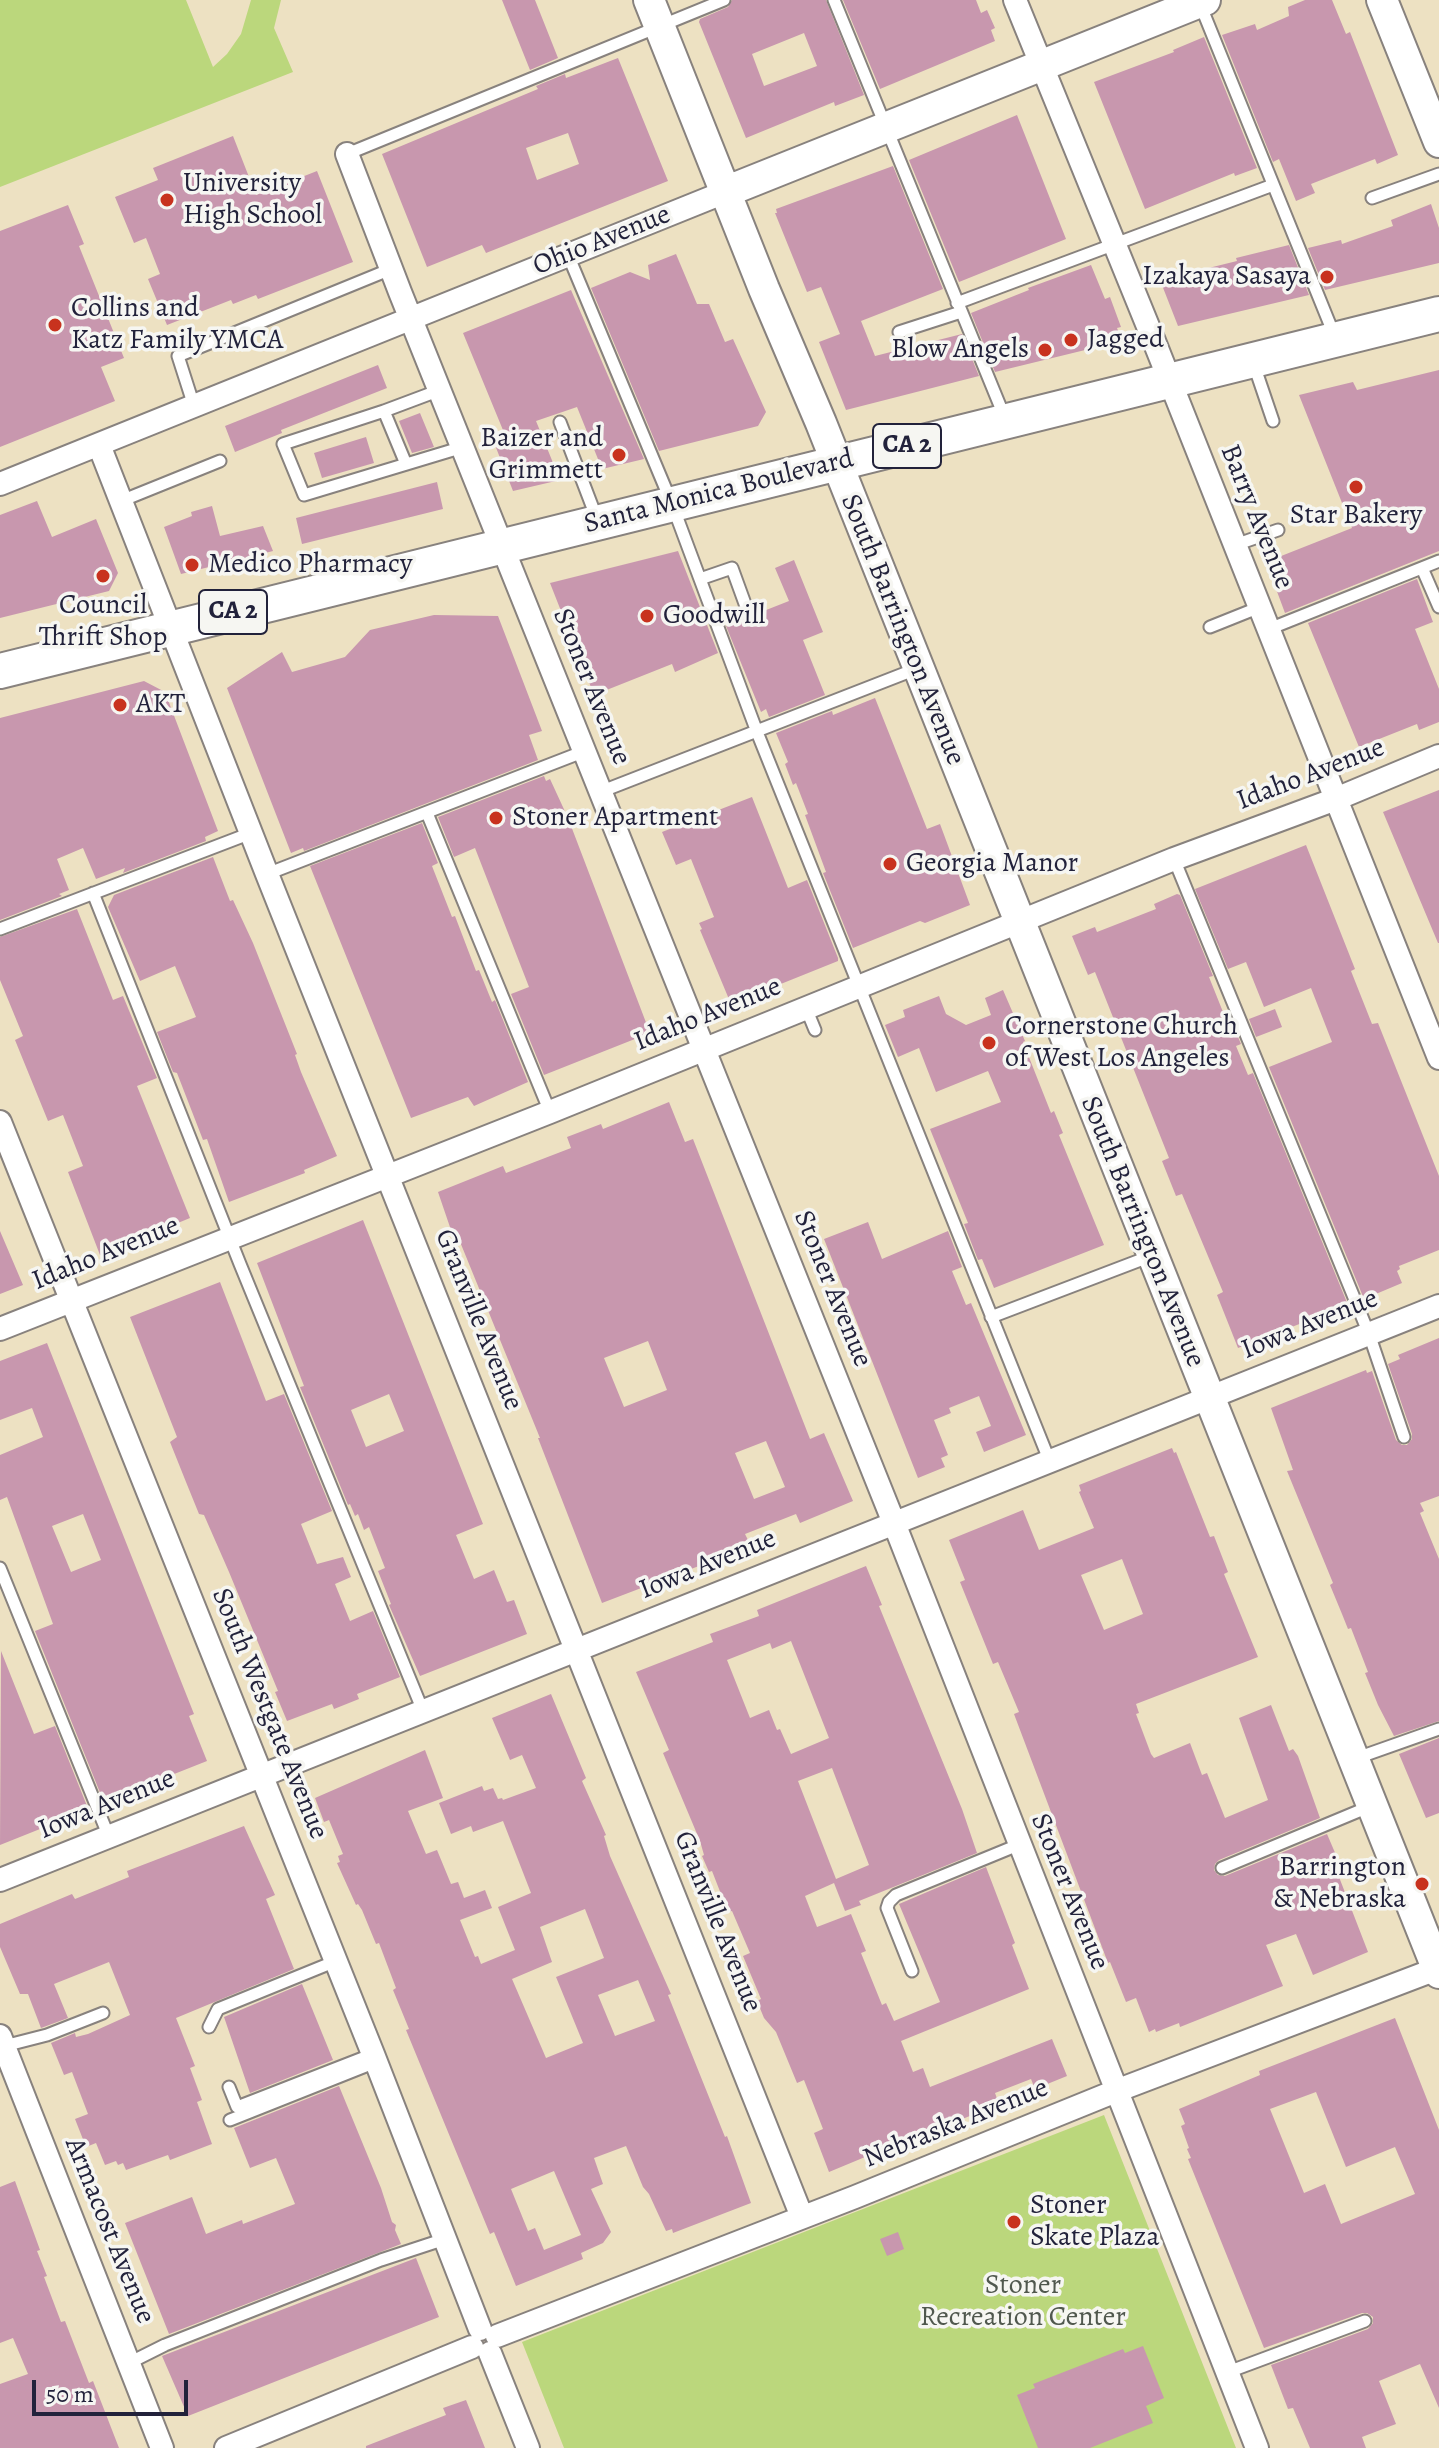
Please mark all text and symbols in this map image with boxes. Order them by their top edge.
place label: University High School [183,167,322,233]
marker: University High School [158,191,176,209]
street label: Ohio Avenue [528,198,676,284]
place label: Izakaya Sasaya [1142,260,1311,294]
marker: Izakaya Sasaya [1318,268,1336,286]
place label: Collins and Katz Family YMCA [71,292,283,358]
marker: Collins and Katz Family YMCA [46,316,64,334]
place label: Jagged [1087,323,1164,357]
marker: Jagged [1062,331,1080,349]
place label: Blow Angels [891,333,1029,367]
marker: Blow Angels [1036,341,1054,359]
place label: Baizer and Grimmett [480,422,603,488]
road number: CA 2 [873,424,941,468]
street label: Barry Avenue [1212,440,1300,594]
street label: Santa Monica Boulevard [581,442,857,542]
marker: Baizer and Grimmett [610,446,628,464]
marker: Star Bakery [1347,478,1365,496]
street label: South Barrington Avenue [832,490,972,770]
place label: Star Bakery [1290,499,1422,533]
place label: Medico Pharmacy [208,548,412,582]
marker: Medico Pharmacy [183,556,201,574]
marker: Council Thrift Shop [94,567,112,585]
place label: Council Thrift Shop [39,589,167,655]
road number: CA 2 [199,590,267,634]
place label: Goodwill [663,599,765,633]
street label: Stoner Avenue [544,604,638,770]
marker: Goodwill [638,607,656,625]
place label: AKT [136,688,185,722]
marker: AKT [111,696,129,714]
street label: Idaho Avenue [1232,731,1390,819]
place label: Stoner Apartment [512,801,718,835]
marker: Stoner Apartment [487,809,505,827]
place label: Georgia Manor [906,847,1078,881]
marker: Georgia Manor [881,855,899,873]
street label: Idaho Avenue [630,970,786,1060]
place label: Cornerstone Church of West Los Angeles [1005,1010,1238,1076]
marker: Cornerstone Church of West Los Angeles [980,1034,998,1052]
street label: South Barrington Avenue [1072,1092,1212,1372]
street label: Stoner Avenue [785,1206,879,1372]
street label: Idaho Avenue [28,1209,184,1299]
street label: Granville Avenue [426,1225,530,1415]
street label: Iowa Avenue [1237,1282,1383,1368]
street label: Iowa Avenue [635,1522,781,1608]
street label: South Westgate Avenue [203,1584,335,1844]
street label: Iowa Avenue [34,1762,180,1848]
street label: Stoner Avenue [1022,1809,1116,1975]
street label: Granville Avenue [665,1827,769,2017]
place label: Barrington & Nebraska [1273,1851,1406,1917]
marker: Barrington & Nebraska [1413,1875,1431,1893]
street label: Nebraska Avenue [859,2072,1053,2176]
street label: Armacost Avenue [56,2133,162,2329]
place label: Stoner Skate Plaza [1030,2189,1160,2255]
marker: Stoner Skate Plaza [1005,2213,1023,2231]
park label: Stoner Recreation Center [920,2269,1126,2335]
scale bar [36,2364,192,2414]
text: 50 m [46,2378,94,2410]

